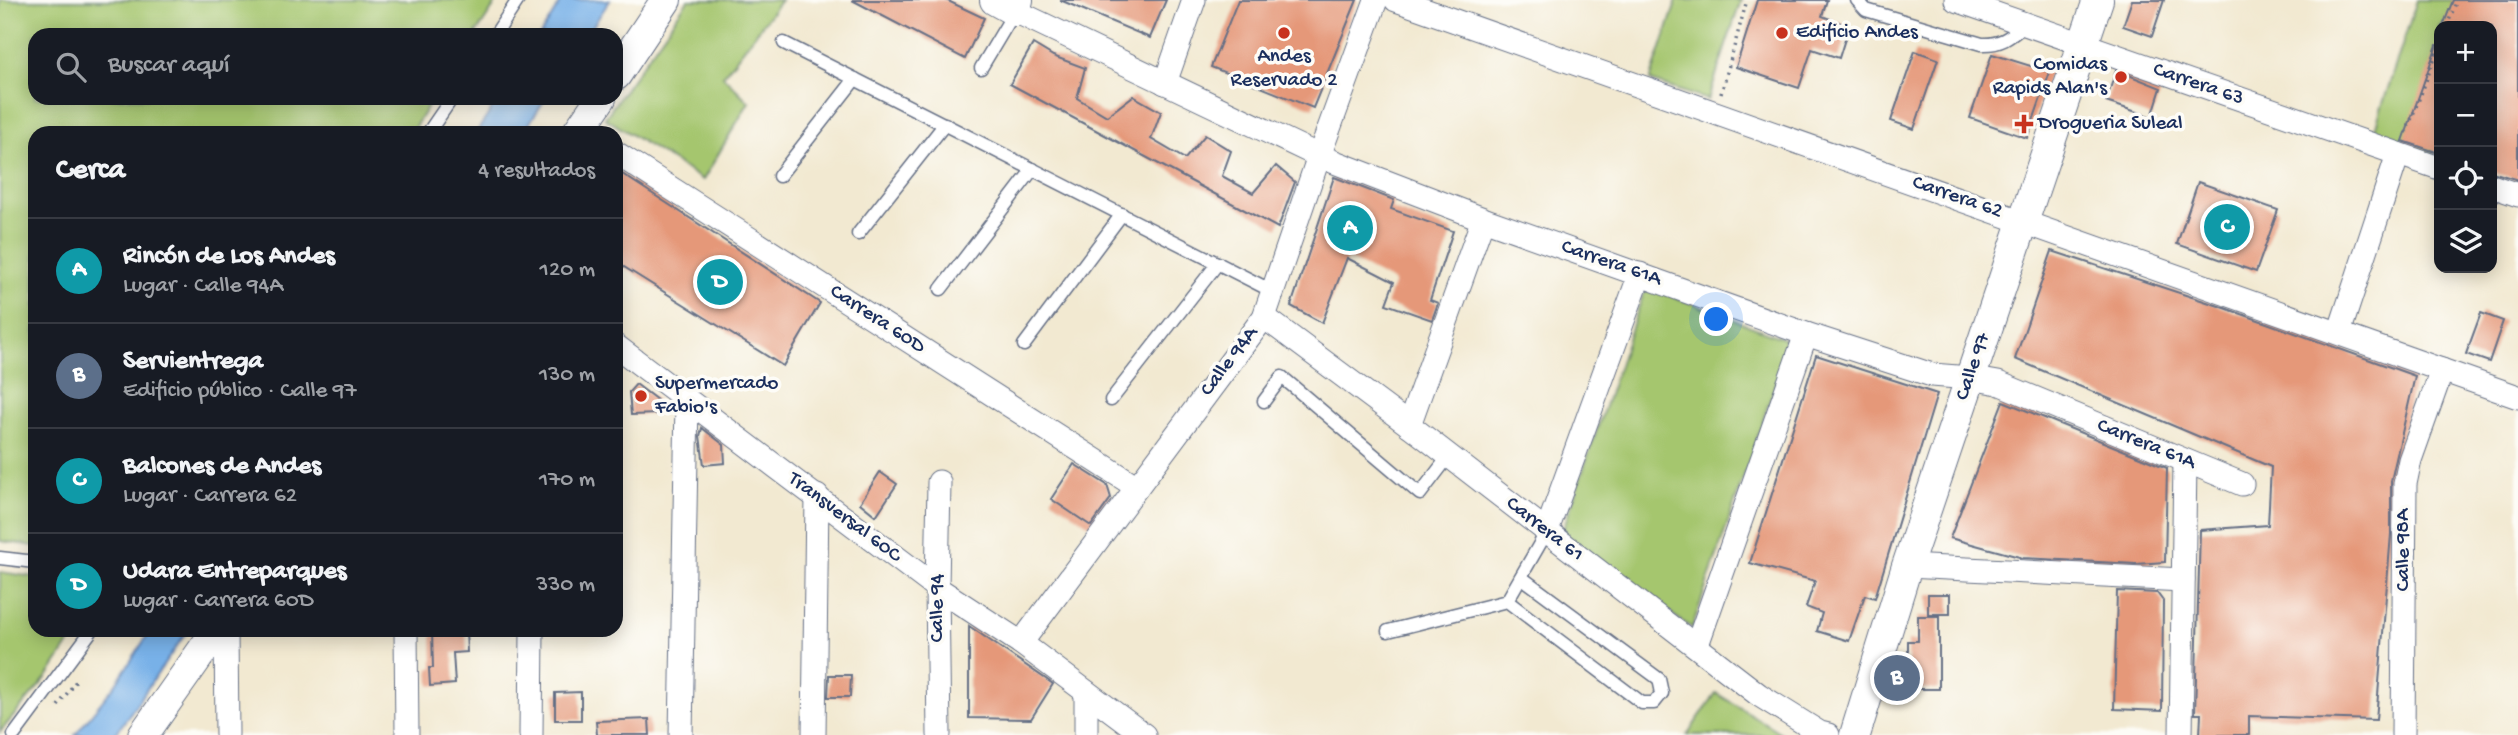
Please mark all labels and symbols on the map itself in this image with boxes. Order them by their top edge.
place label: Edificio Andes [1796,21,1919,46]
marker: Andes Reservado 2 [1276,25,1292,41]
marker: Edificio Andes [1774,25,1790,41]
place label: Andes Reservado 2 [1230,45,1338,94]
place label: Comidas Rapids Alan's [1993,53,2108,102]
street label: Carrera 63 [2149,58,2247,112]
marker: Comidas Rapids Alan's [2113,69,2129,85]
place label: Drogueria Suleal [2036,112,2183,137]
marker: Drogueria Suleal [2016,116,2032,132]
street label: Carrera 62 [1909,171,2005,225]
pin: C [2204,201,2250,253]
pin: A [1327,202,1373,254]
street label: Carrera 61A [1558,235,1666,293]
pin: D [697,256,743,308]
street label: Carrera 60D [824,280,930,360]
your location [1699,302,1733,336]
street label: Calle 94A [1196,321,1265,402]
street label: Calle 97 [1951,329,1997,404]
place label: Supermercado Fabio's [654,372,778,421]
marker: Supermercado Fabio's [633,388,649,404]
street label: Carrera 61A [2093,414,2201,477]
street label: Transversal 60C [782,467,907,570]
street label: Carrera 61 [1500,492,1588,568]
street label: Calle 98A [2392,507,2417,591]
street label: Calle 94 [926,574,951,642]
pin: B [1874,652,1920,704]

